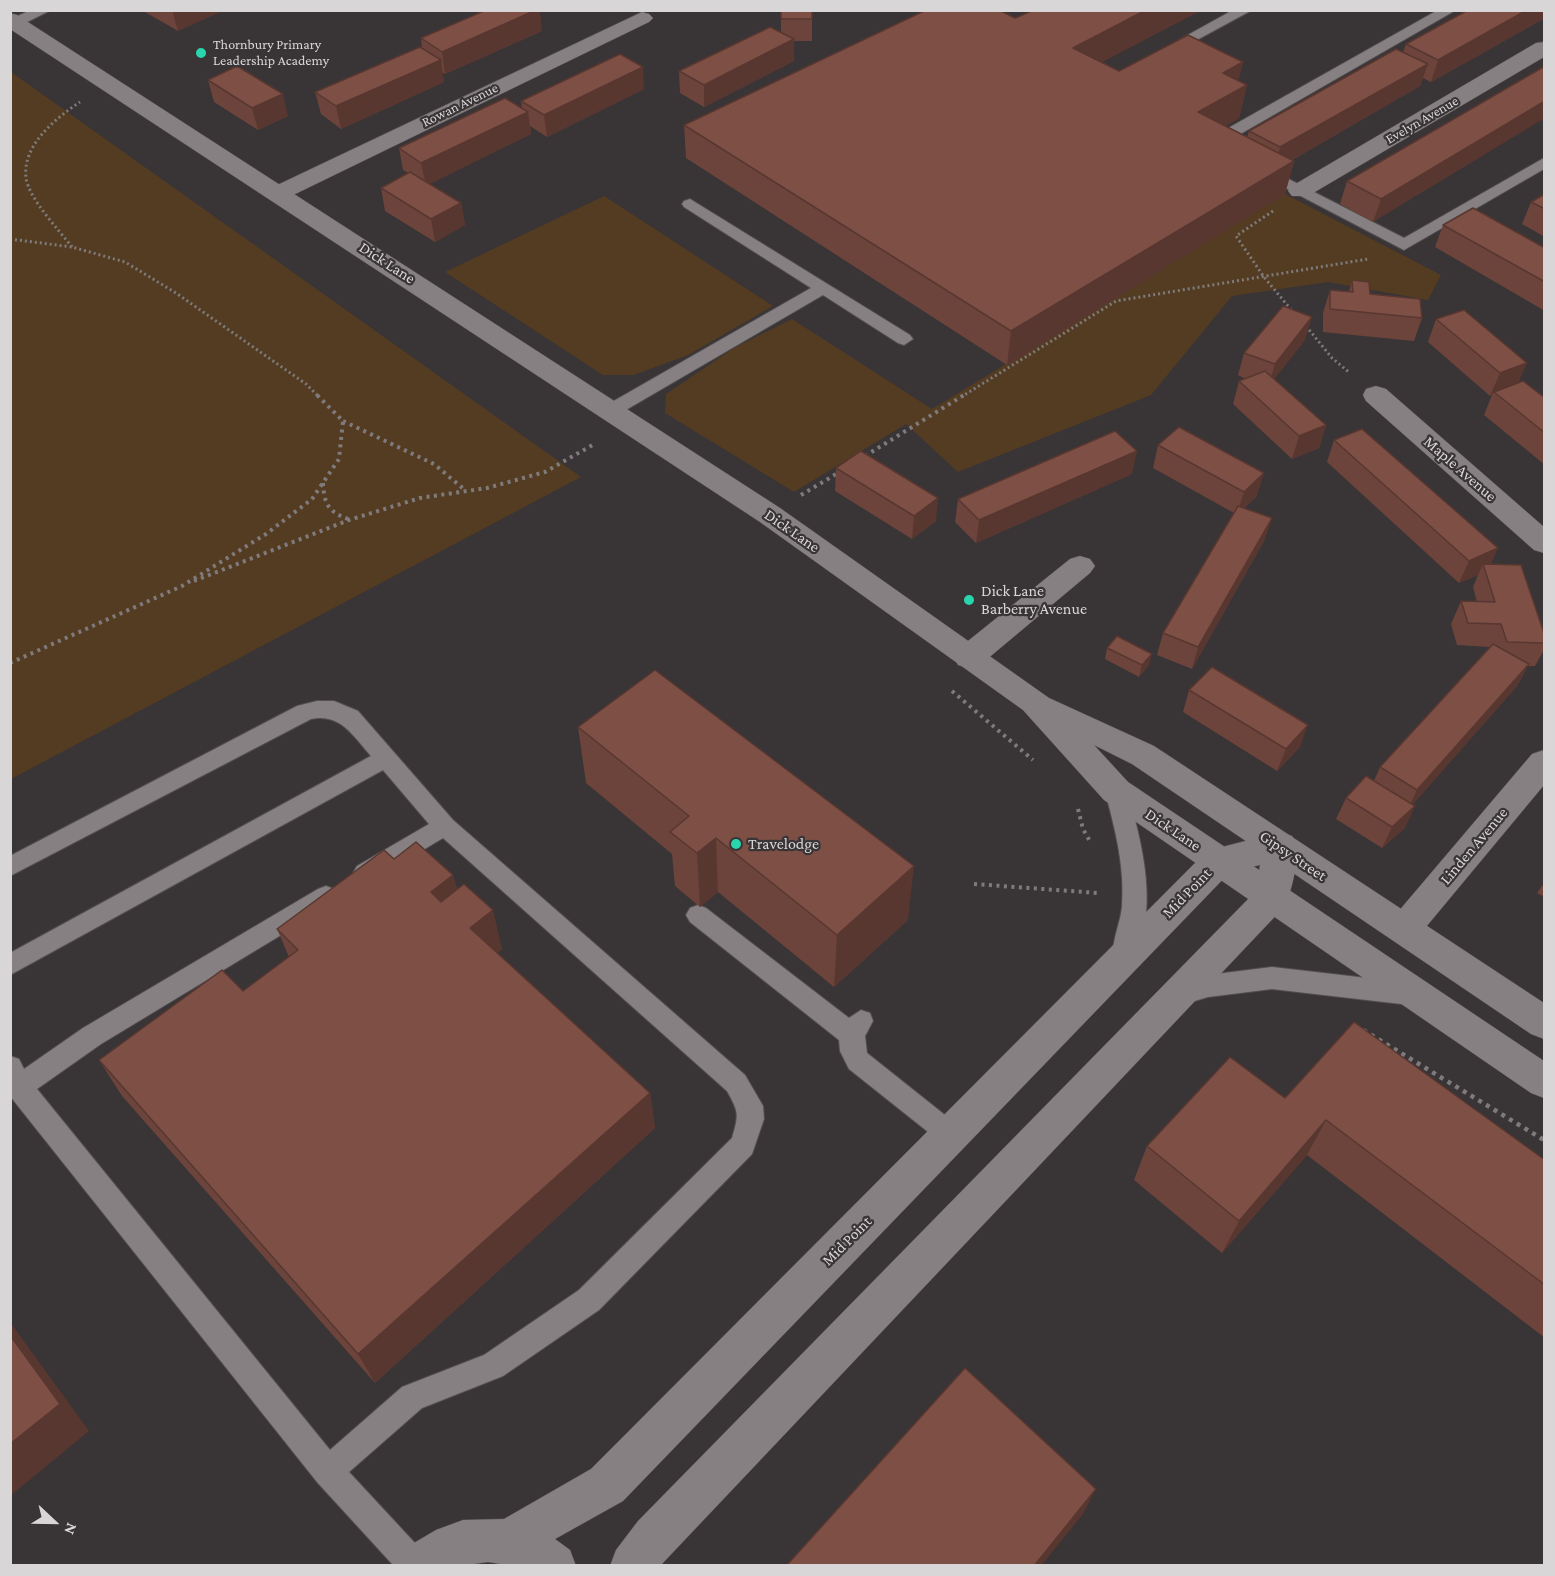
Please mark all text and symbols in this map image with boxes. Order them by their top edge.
place label: Thornbury Primary Leadership Academy [213,37,329,70]
marker: Thornbury Primary Leadership Academy [194,46,208,60]
street label: Rowan Avenue [419,79,501,131]
street label: Evelyn Avenue [1383,92,1461,148]
street label: Dick Lane [355,238,419,288]
street label: Maple Avenue [1420,432,1500,506]
street label: Dick Lane [761,505,823,557]
place label: Dick Lane Barberry Avenue [981,581,1087,619]
marker: Dick Lane Barberry Avenue [962,593,976,607]
street label: Linden Avenue [1436,803,1512,889]
street label: Dick Lane [1141,804,1205,856]
street label: Gipsy Street [1256,827,1330,885]
place label: Travelodge [748,834,819,854]
marker: Travelodge [729,837,743,851]
street label: Mid Point [1158,864,1216,922]
street label: Mid Point [818,1212,876,1270]
north arrow [24,1492,84,1552]
text: N [61,1521,81,1537]

